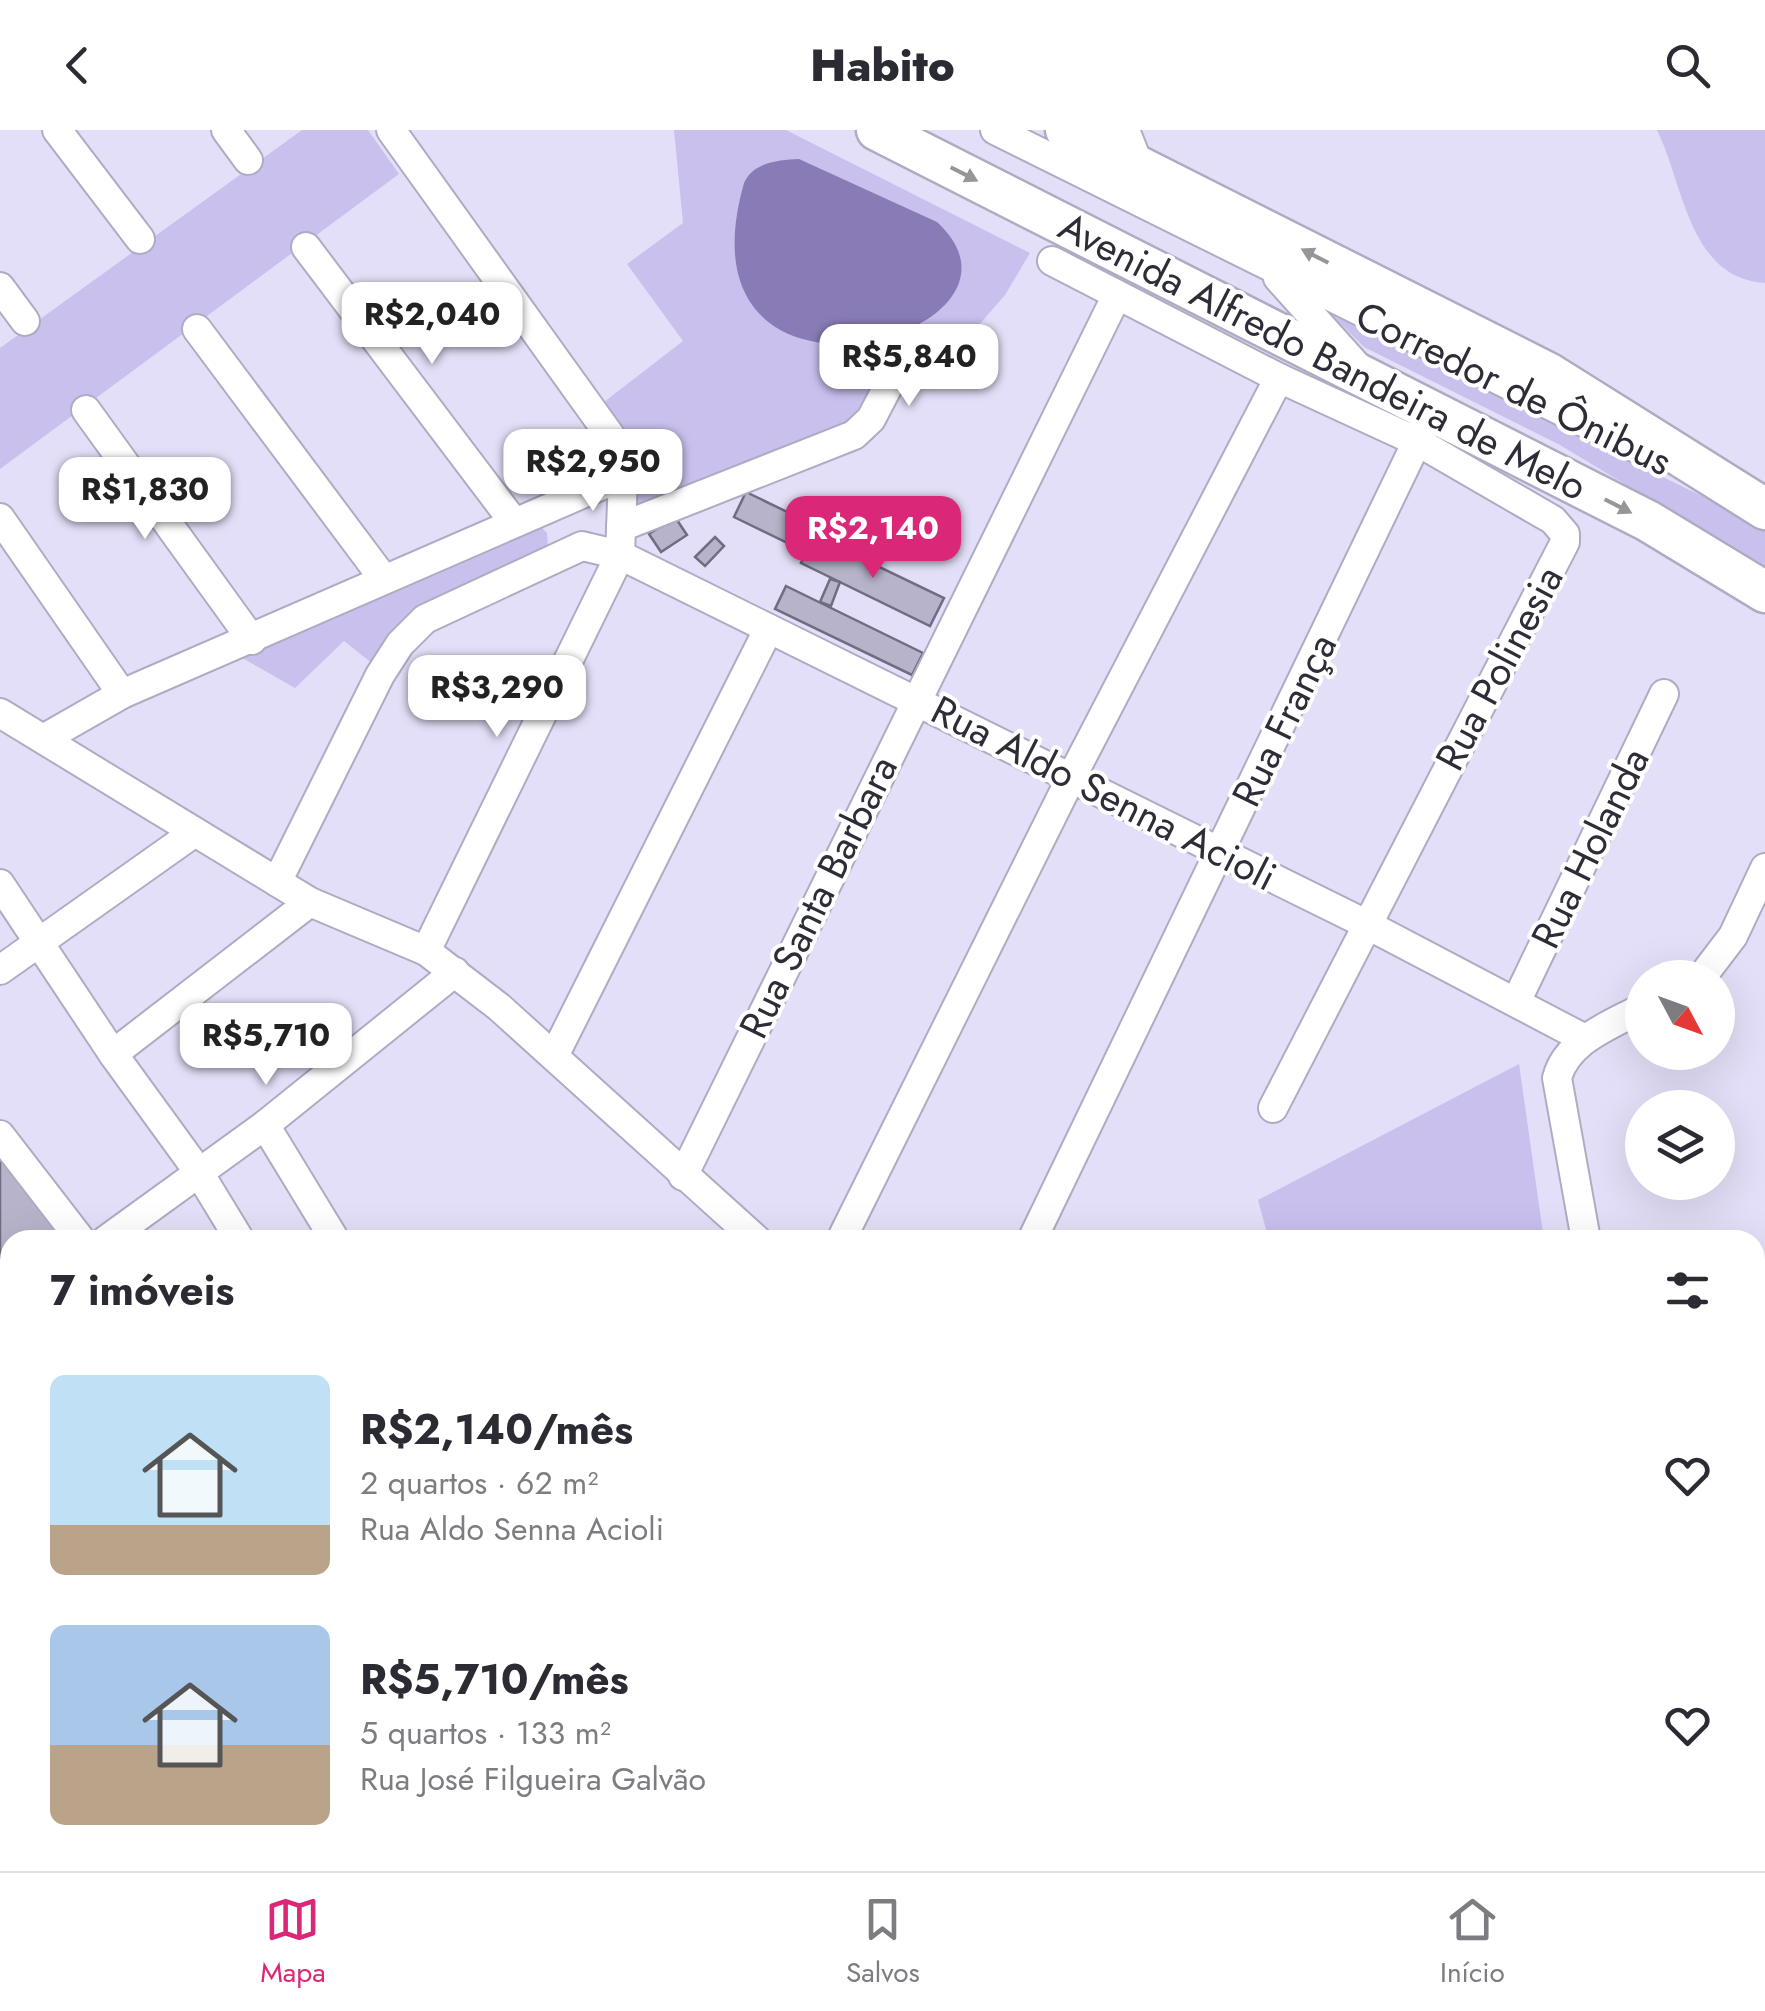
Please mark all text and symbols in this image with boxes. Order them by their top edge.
text: Habito [810,33,955,98]
icon: back [50,38,105,93]
icon: search [1660,38,1715,93]
one-way arrow [949,165,978,182]
street label: Avenida Alfredo Bandeira de Melo [1049,197,1597,515]
one-way arrow [1300,247,1329,264]
pin: R$2,040 [340,282,524,367]
street label: Corredor de Ônibus [1346,286,1682,490]
text: R$2,040 [364,291,500,337]
pin: R$5,840 [817,324,1001,409]
text: R$5,840 [841,333,977,379]
pin: R$2,950 [501,429,685,514]
text: R$2,950 [525,438,661,484]
pin: R$1,830 [53,457,237,542]
text: R$1,830 [81,466,209,512]
pin: R$2,140 [781,496,965,581]
one-way arrow [1604,497,1633,514]
text: R$2,140 [807,505,939,551]
street label: Rua Polinesia [1421,555,1577,781]
street label: Rua França [1217,624,1351,816]
pin: R$3,290 [405,655,589,740]
text: R$3,290 [430,664,564,710]
street label: Rua Aldo Senna Acioli [922,681,1286,905]
street label: Rua Holanda [1516,738,1664,958]
street label: Rua Santa Barbara [724,746,912,1048]
north arrow [1625,960,1735,1070]
map controls [1625,960,1735,1200]
pin: R$5,710 [174,1003,358,1088]
text: R$5,710 [202,1012,330,1058]
button: layers [1625,1090,1735,1200]
text: 7 imóveis [50,1260,234,1321]
icon: filters [1660,1263,1715,1318]
text: R$2,140/mês [360,1399,633,1460]
icon: home [130,1415,250,1535]
icon: heart [1660,1448,1715,1503]
text: 2 quartos · 62 m² [360,1460,598,1506]
text: Rua Aldo Senna Acioli [360,1506,664,1552]
text: R$5,710/mês [360,1649,629,1710]
icon: home [130,1665,250,1785]
icon: heart [1660,1698,1715,1753]
text: 5 quartos · 133 m² [360,1710,611,1756]
text: Rua José Filgueira Galvão [360,1756,706,1802]
tab: Mapa [260,1892,326,1993]
tab: Salvos [846,1892,920,1993]
tab: Início [1440,1892,1505,1993]

